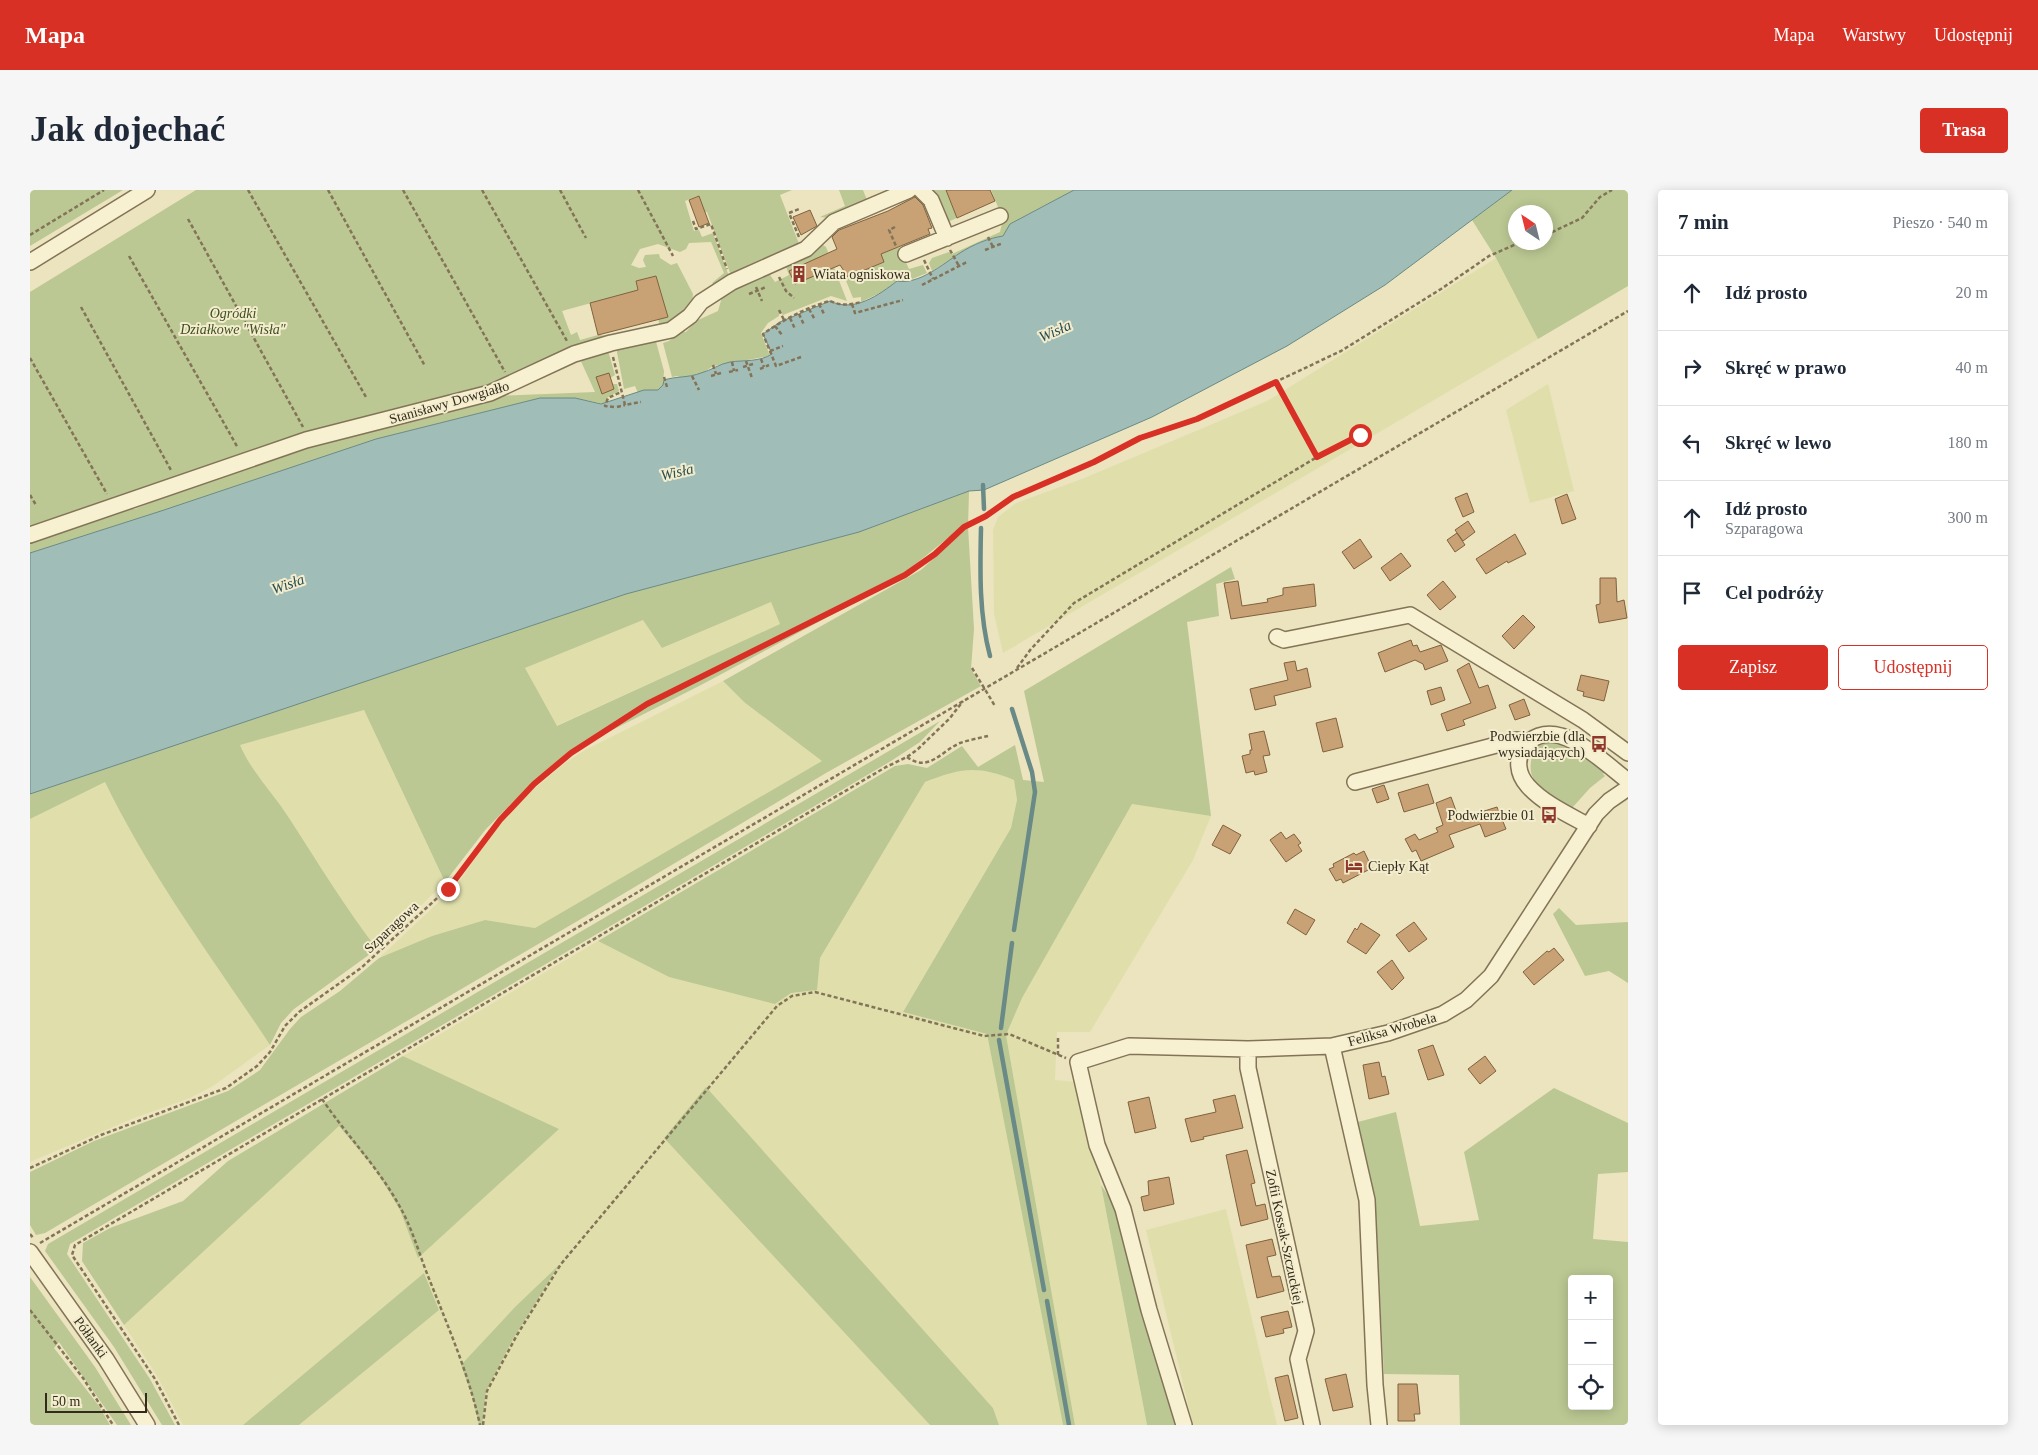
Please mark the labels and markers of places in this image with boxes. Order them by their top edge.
building icon: Wiata ogniskowa [789,264,809,284]
place label: Wiata ogniskowa [813,267,911,282]
place label: Podwierzbie (dla wysiadających) [1490,729,1586,761]
bus stop icon: Podwierzbie (dla wysiadających) [1589,734,1609,754]
bus stop icon: Podwierzbie 01 [1539,805,1559,825]
place label: Podwierzbie 01 [1448,808,1535,823]
hotel icon: Ciepły Kąt [1344,856,1364,876]
place label: Ciepły Kąt [1368,859,1429,874]

